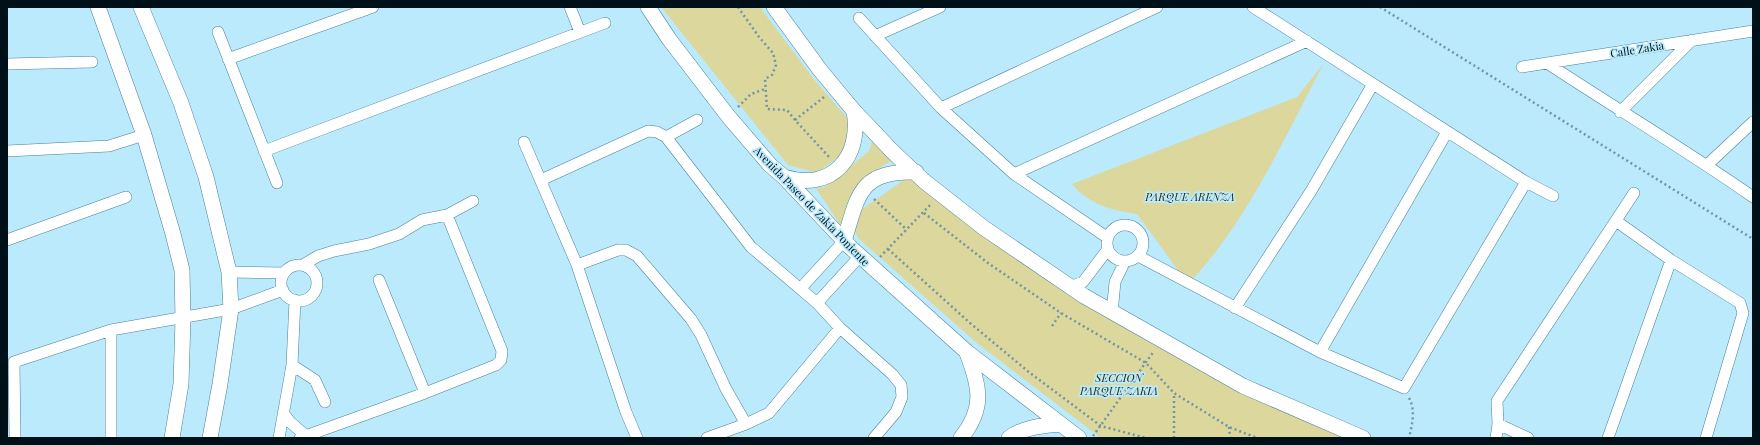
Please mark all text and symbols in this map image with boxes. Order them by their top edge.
street label: Calle Zakia [1609,37,1666,61]
street label: Avenida Paseo de Zakia Poniente [750,142,874,269]
park label: PARQUE ARENZA [1144,189,1235,204]
park label: SECCION PARQUE ZAKIA [1079,370,1158,398]

